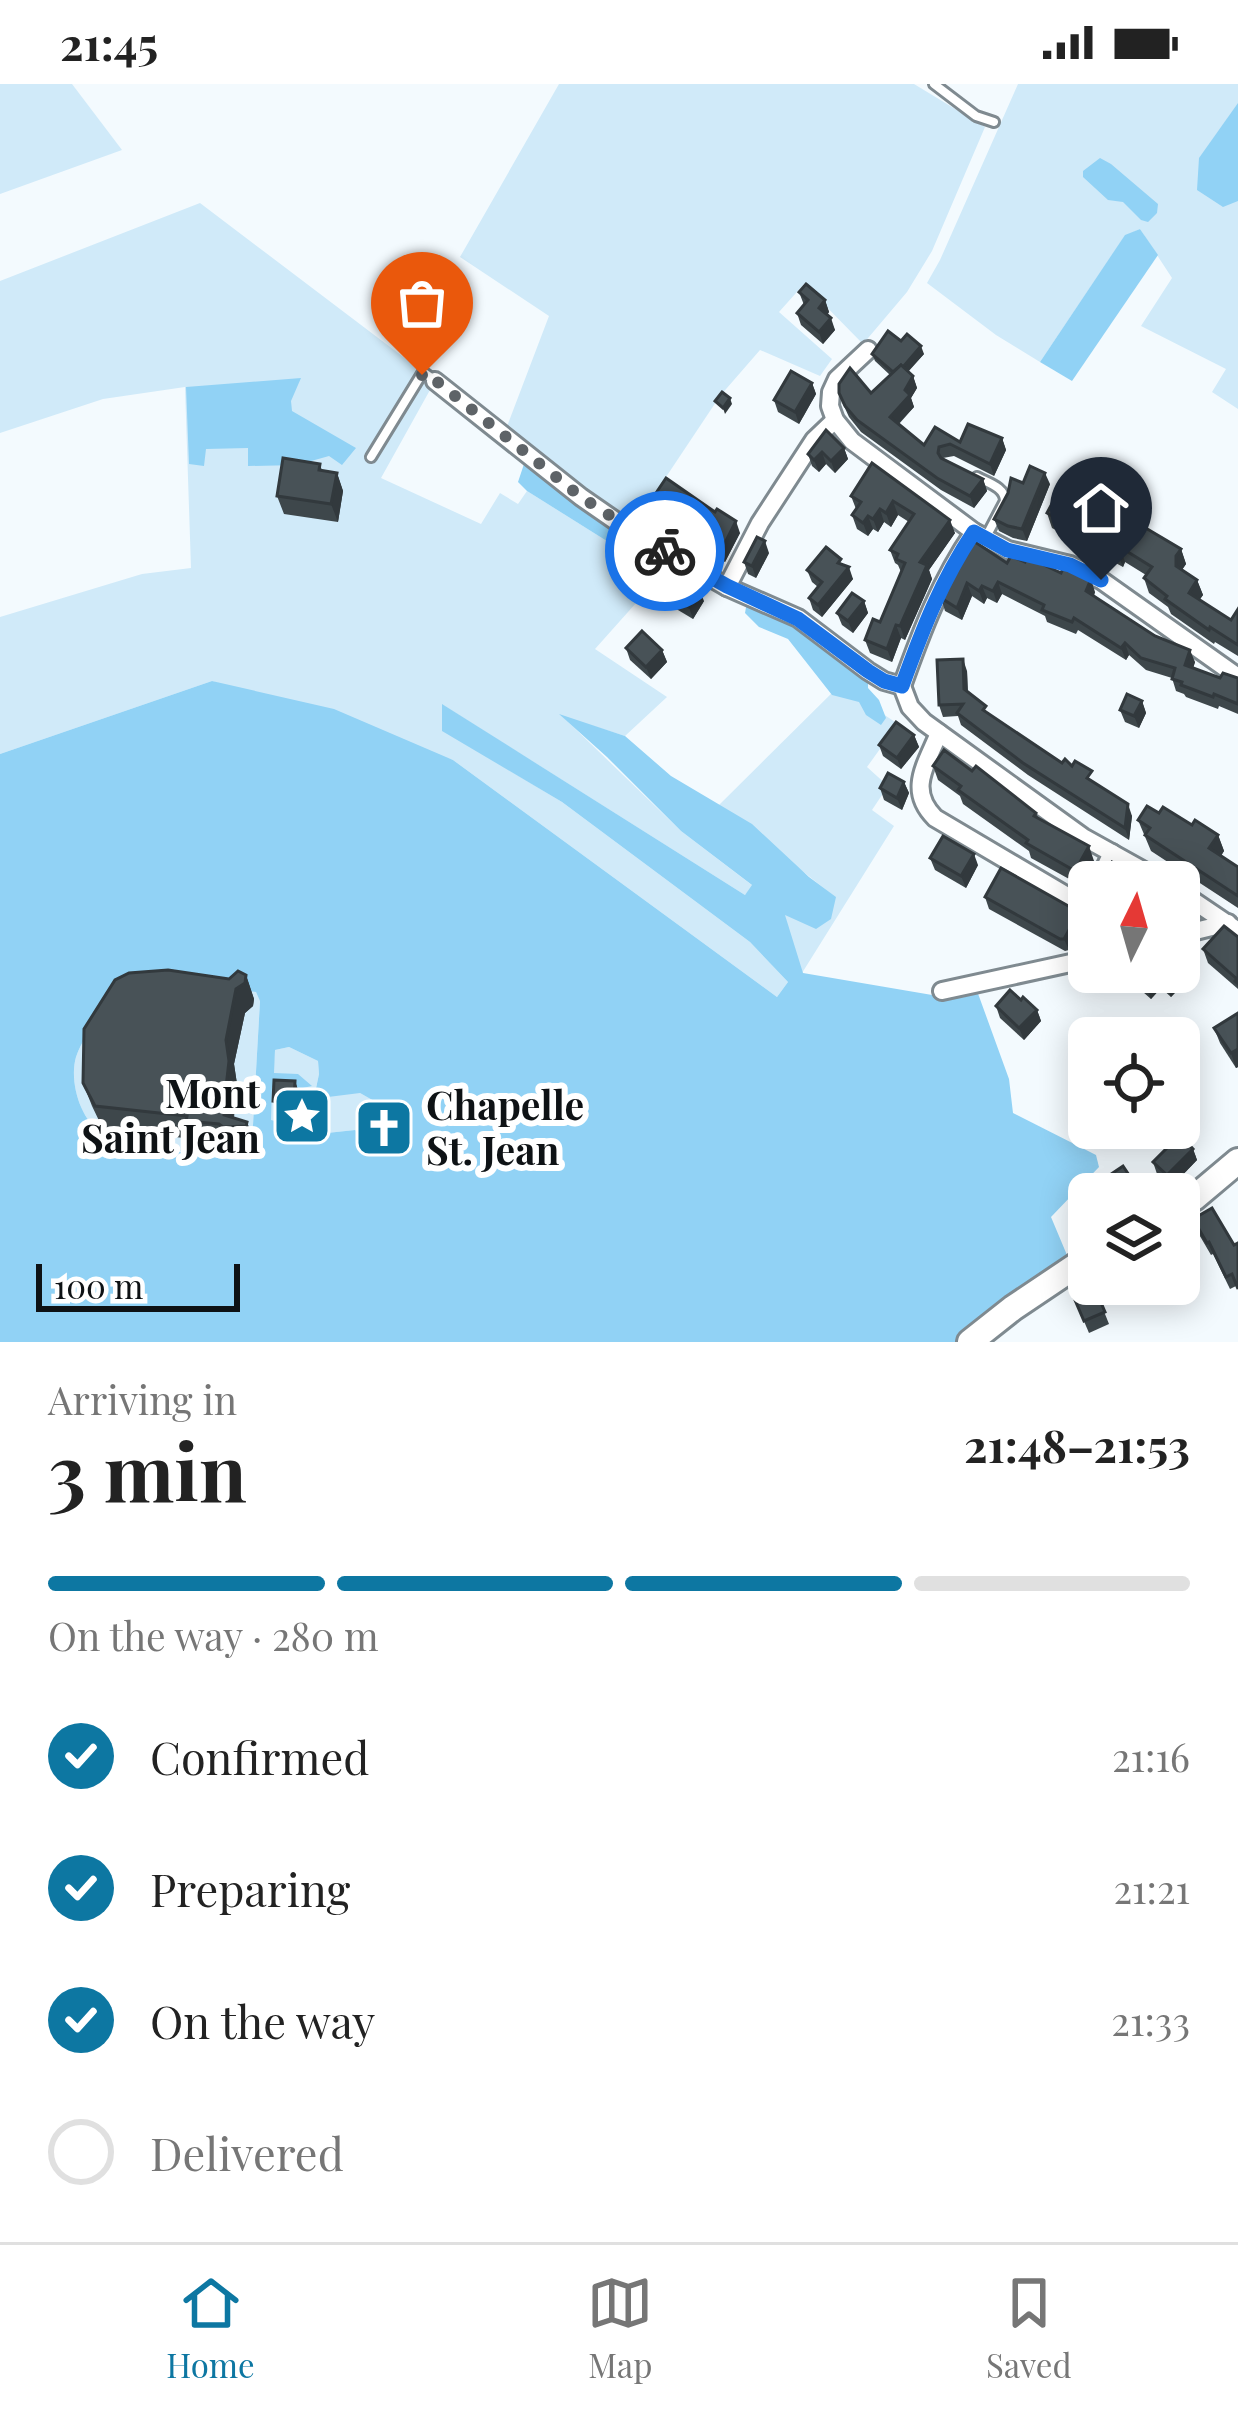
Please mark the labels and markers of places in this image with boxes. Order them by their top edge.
pin [371,252,473,375]
pin [1050,457,1152,580]
place label: Mont Saint Jean [81,1066,260,1163]
place label: Chapelle St. Jean [426,1078,584,1175]
place icon: Mont Saint Jean [271,1085,333,1147]
church icon: Chapelle St. Jean [353,1097,415,1159]

